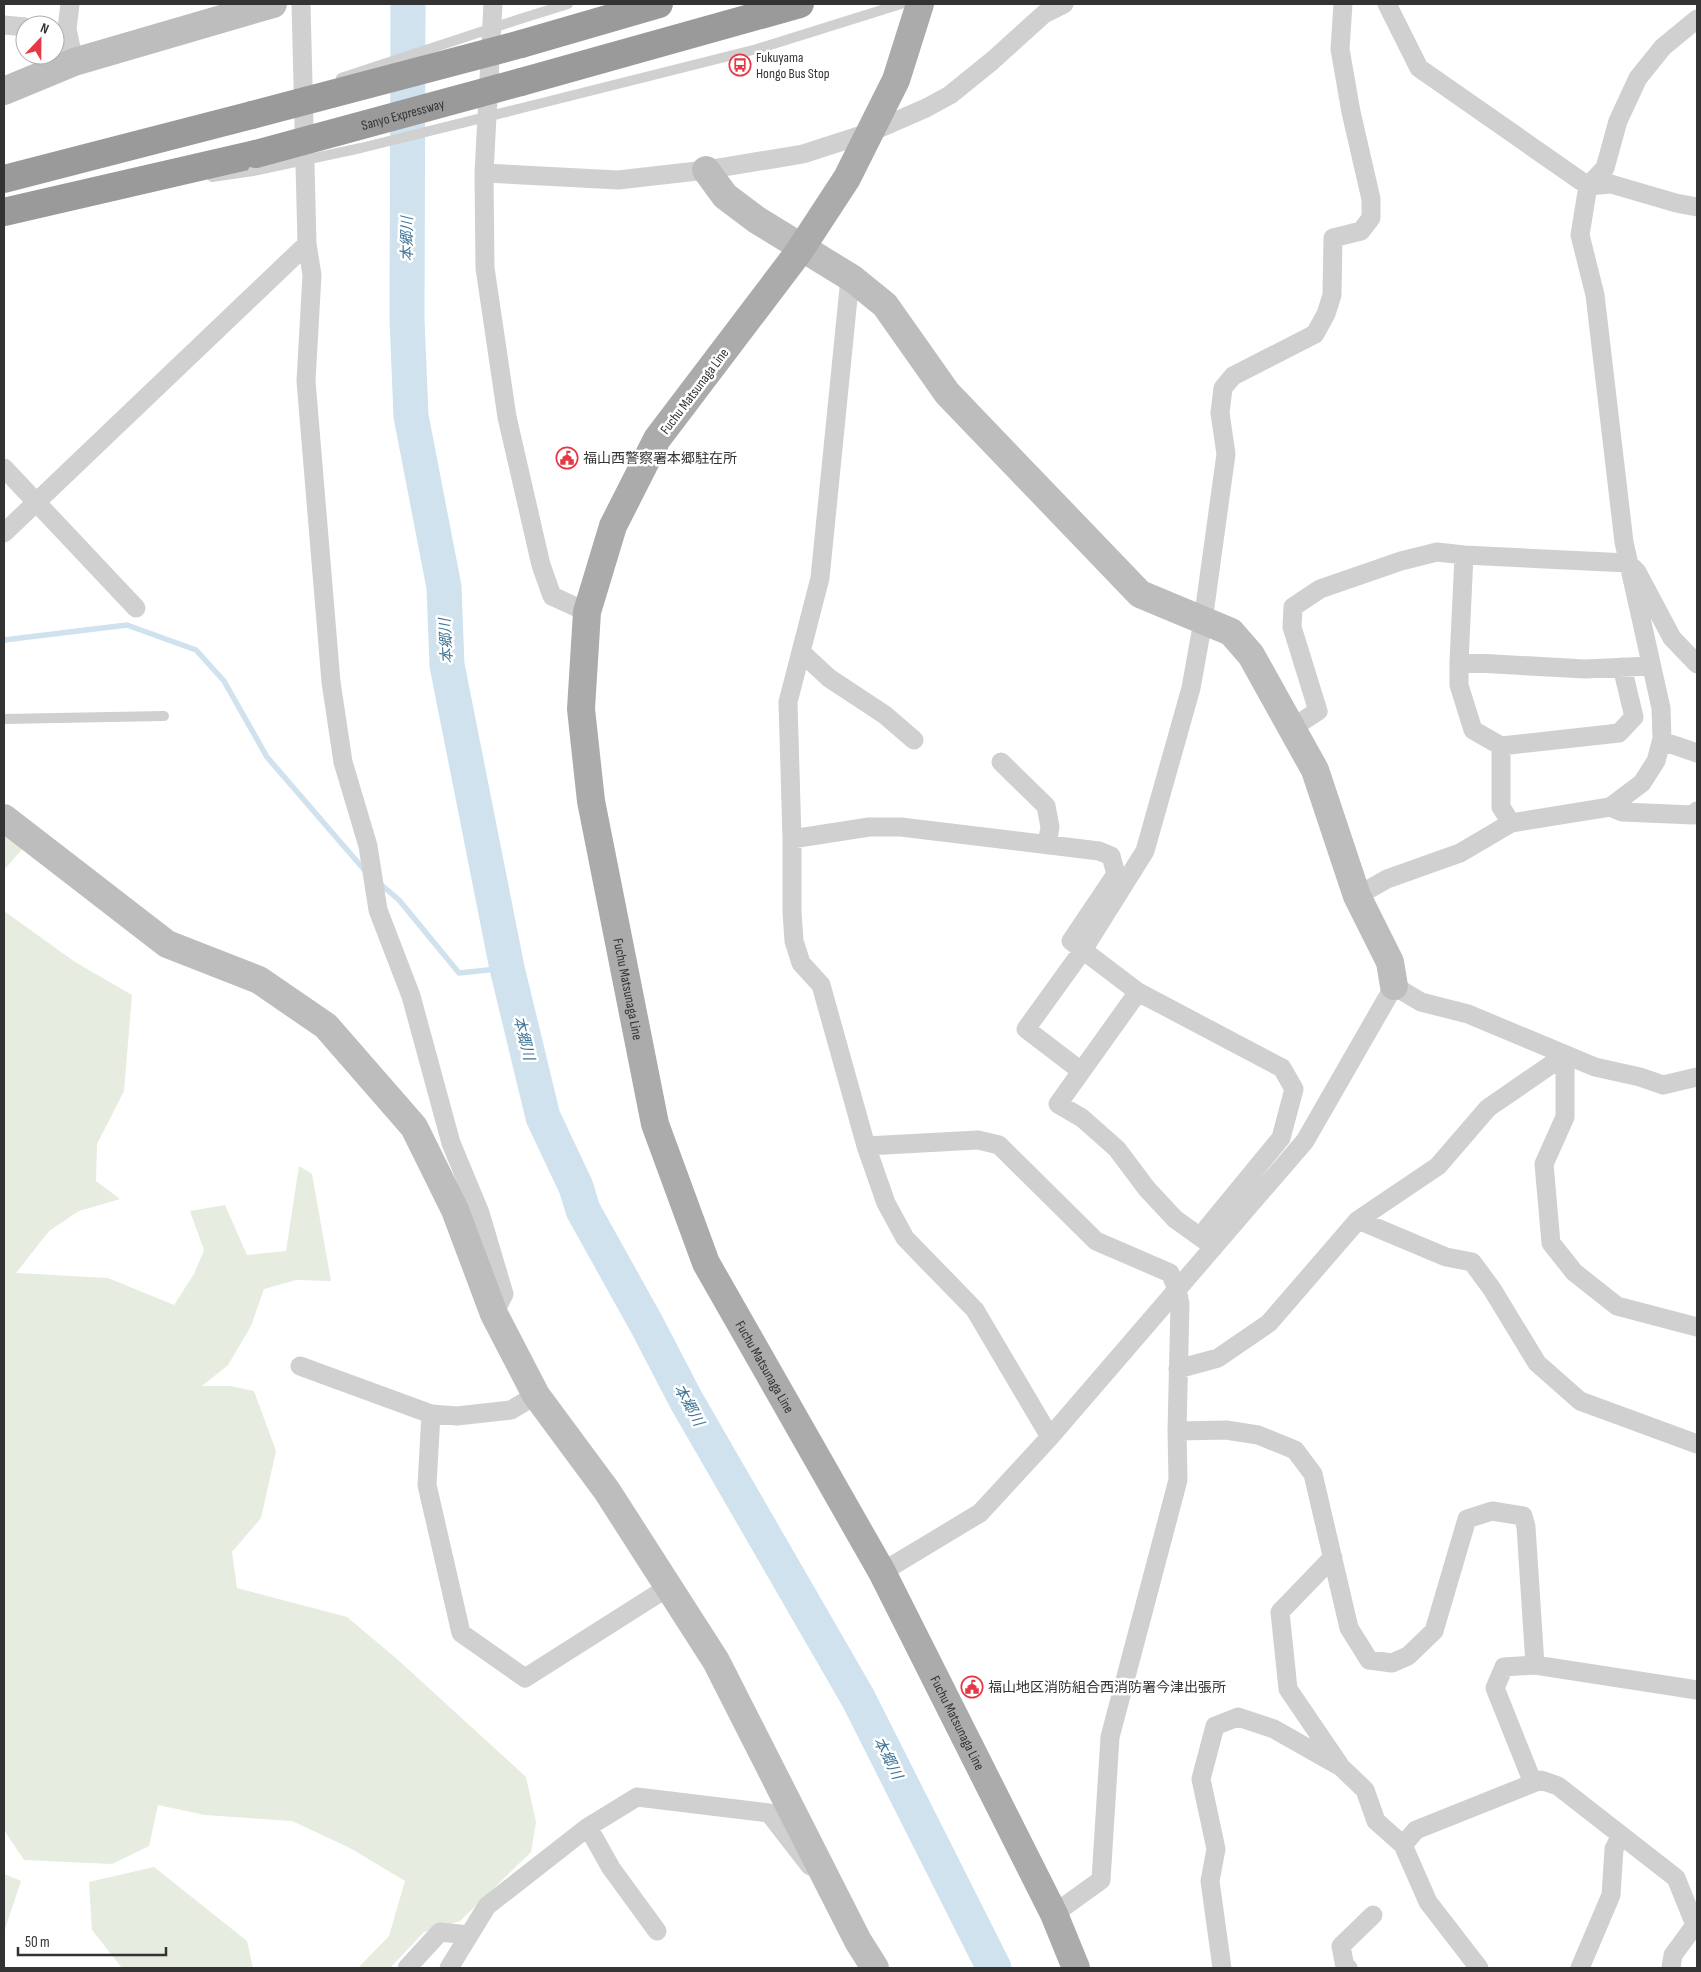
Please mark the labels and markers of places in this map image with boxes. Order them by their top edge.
place label: Fukuyama Hongo Bus Stop [756,49,830,82]
bus stop icon: Fukuyama Hongo Bus Stop [728,53,752,77]
public building icon: 福山西警察署本郷駐在所 [555,446,579,470]
place label: 福山西警察署本郷駐在所 [583,450,737,467]
public building icon: 福山地区消防組合西消防署今津出張所 [960,1675,984,1699]
place label: 福山地区消防組合西消防署今津出張所 [988,1679,1226,1696]

